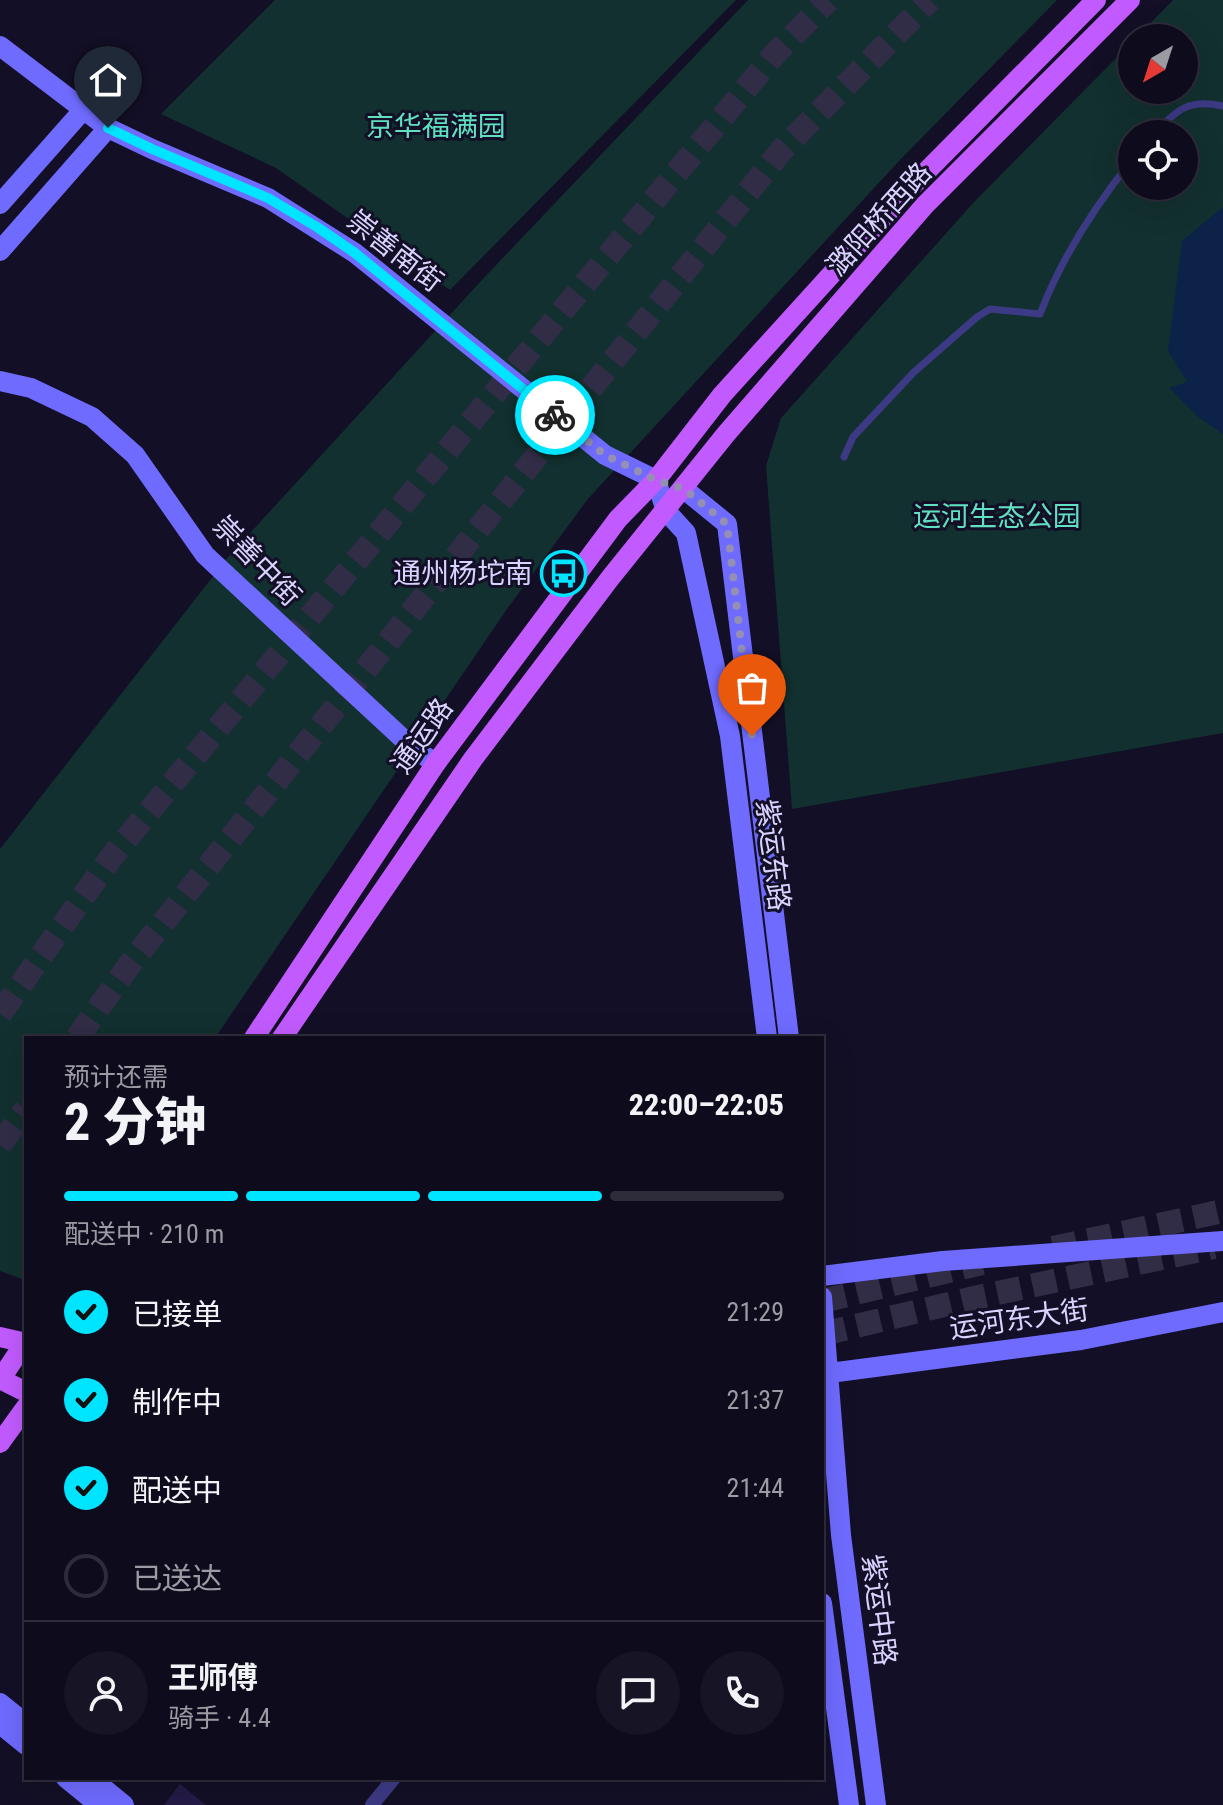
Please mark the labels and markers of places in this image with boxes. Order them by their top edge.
pin [74,46,142,128]
bus stop icon: 通州杨坨南 [540,549,588,597]
place label: 通州杨坨南 [393,557,533,590]
pin [718,654,786,736]

